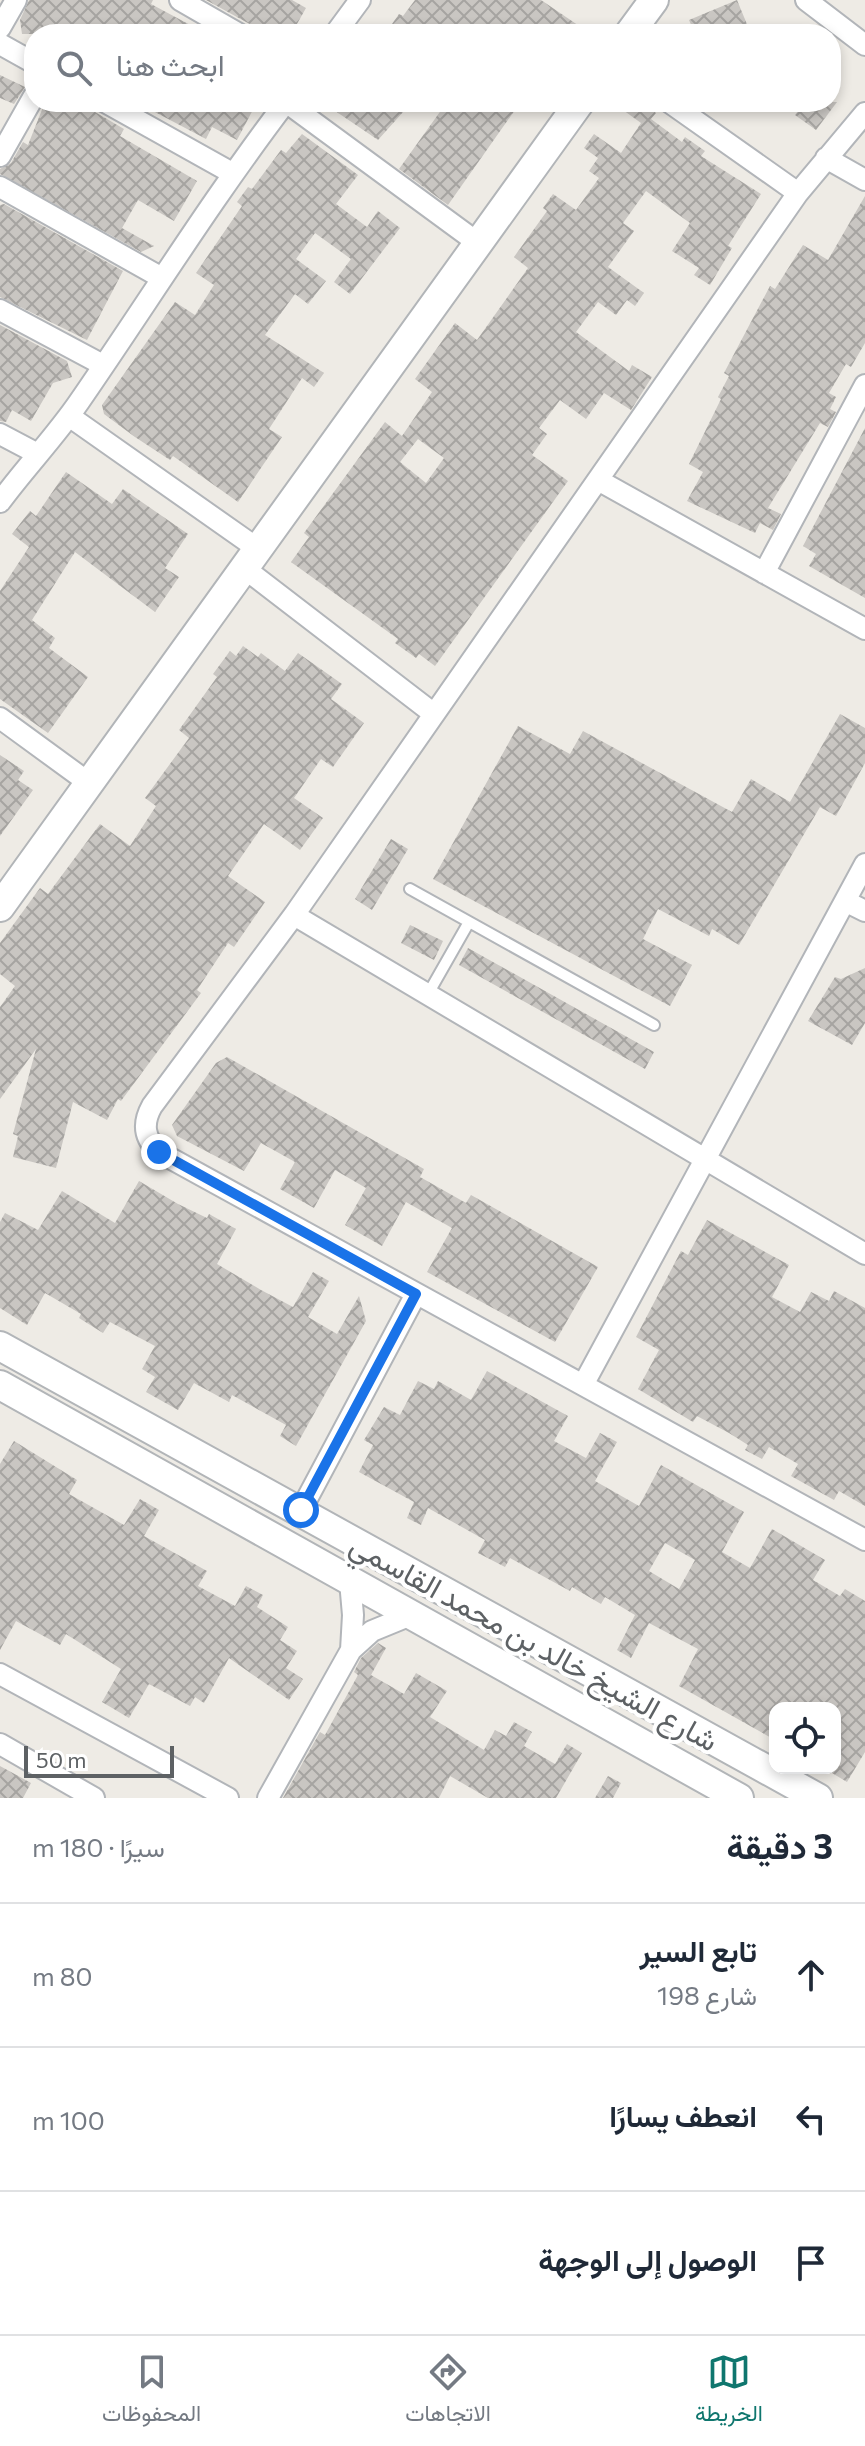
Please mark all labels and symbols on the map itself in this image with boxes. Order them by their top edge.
route end [141,1134,177,1170]
route start [283,1492,319,1528]
street label: شارع الشيخ خالد بن محمد القاسمي [341,1524,725,1765]
scale bar [24,1742,174,1778]

